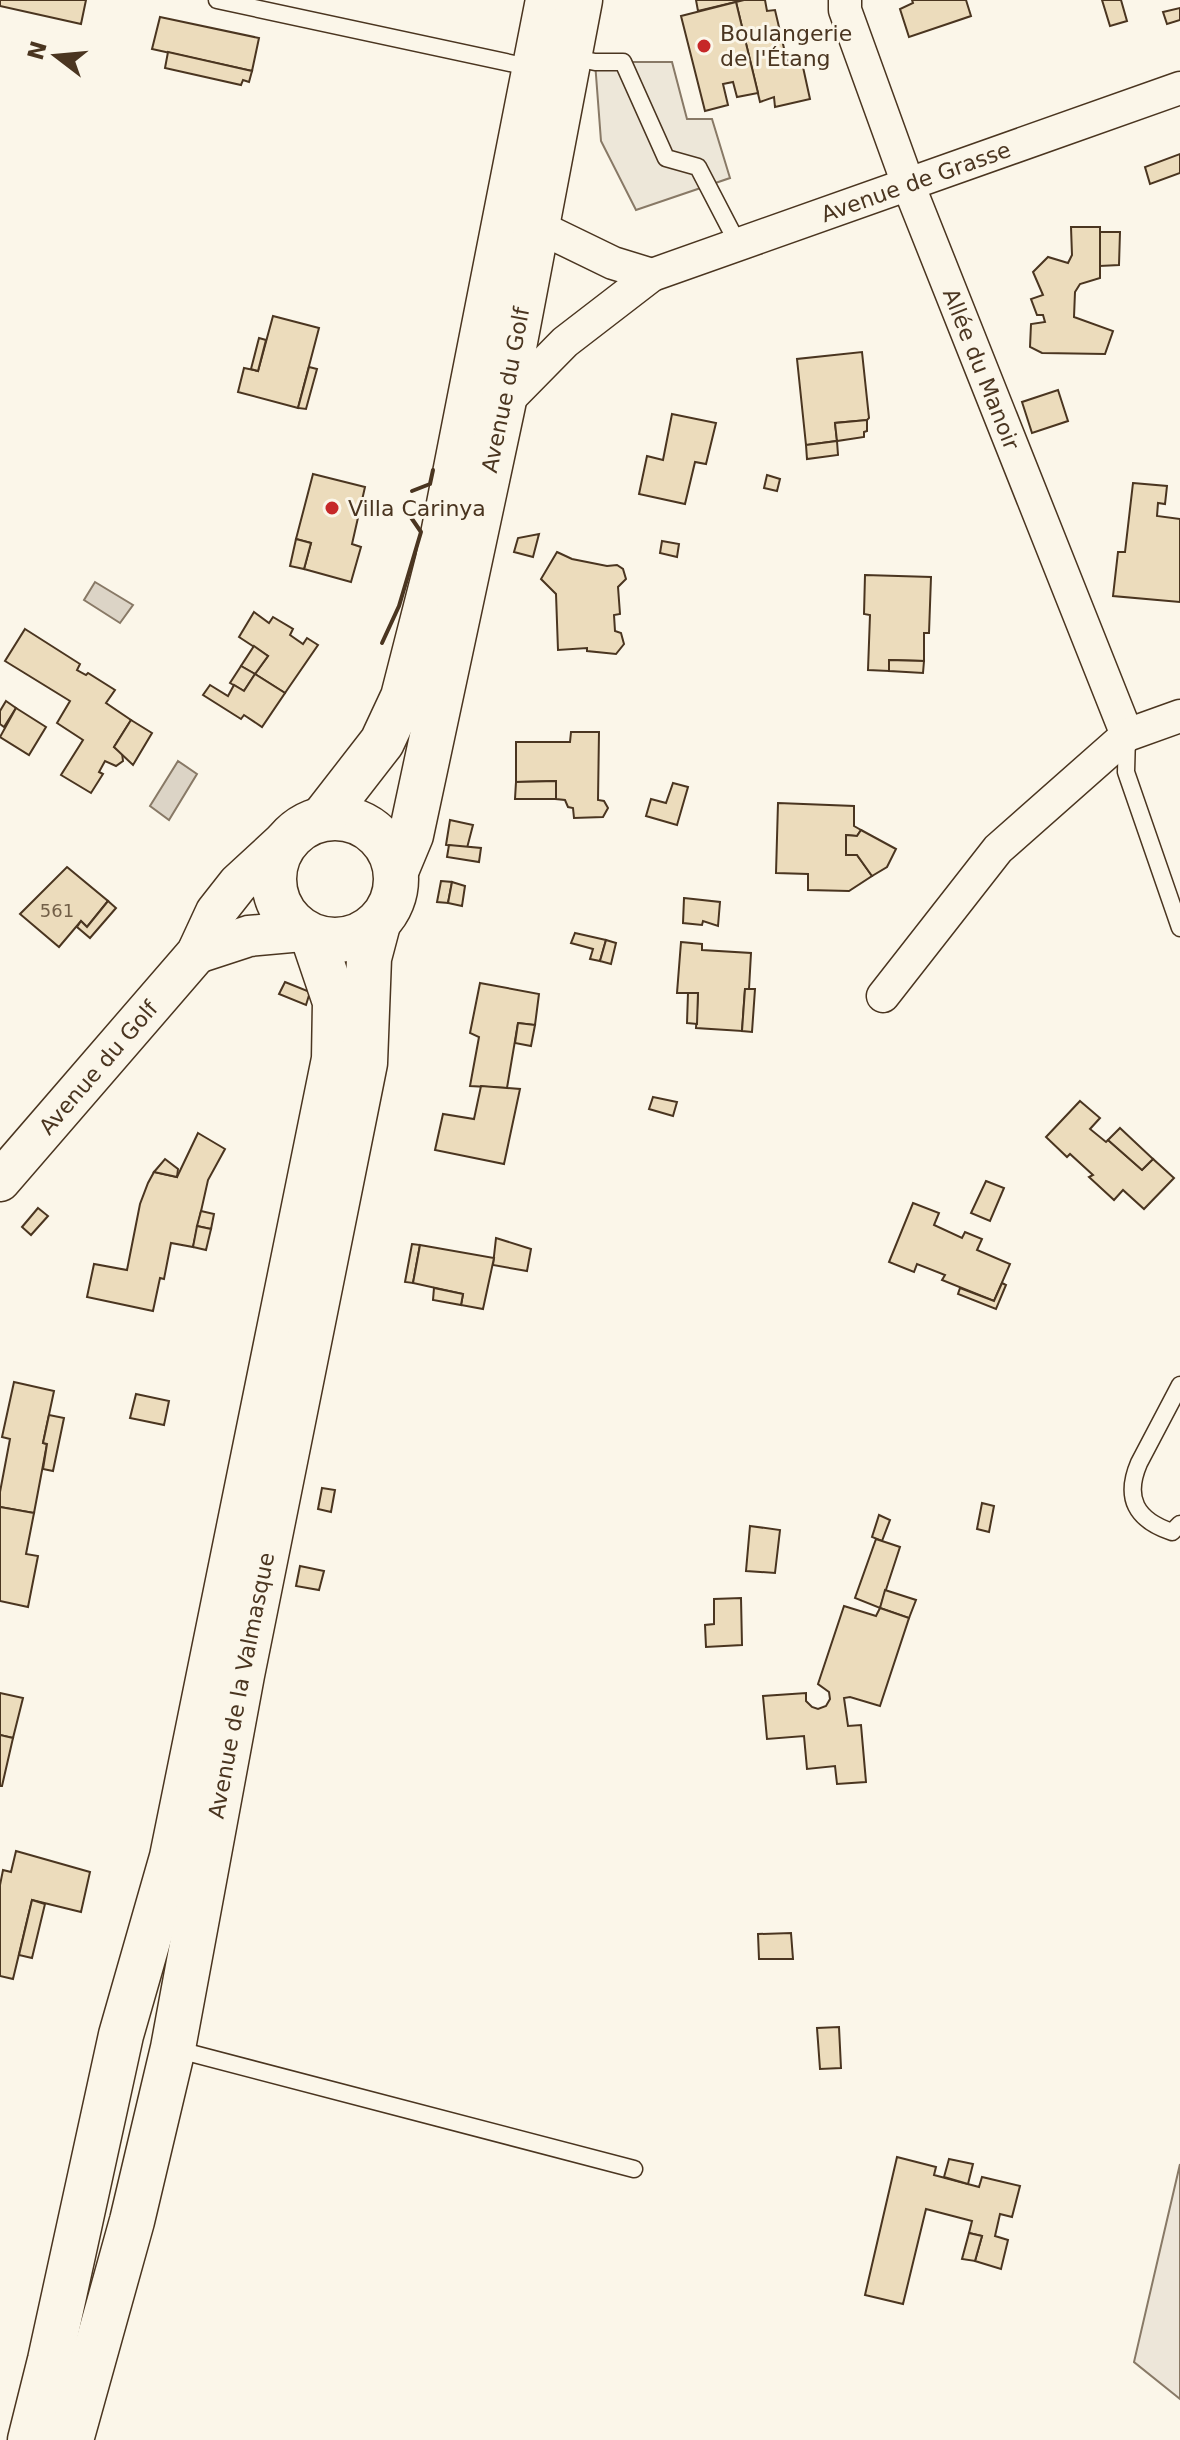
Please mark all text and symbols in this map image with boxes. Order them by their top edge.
north arrow [16,16,96,96]
place label: Boulangerie de l'Étang [720,21,852,71]
marker: Boulangerie de l'Étang [695,37,713,55]
text: N [23,38,52,63]
street label: Avenue de Grasse [818,137,1014,227]
street label: Allée du Manoir [938,285,1025,454]
street label: Avenue du Golf [476,304,534,475]
place label: Villa Carinya [348,496,486,521]
marker: Villa Carinya [323,499,341,517]
house number: 561 [40,900,74,921]
street label: Avenue du Golf [34,995,163,1139]
street label: Avenue de la Valmasque [203,1550,279,1821]

